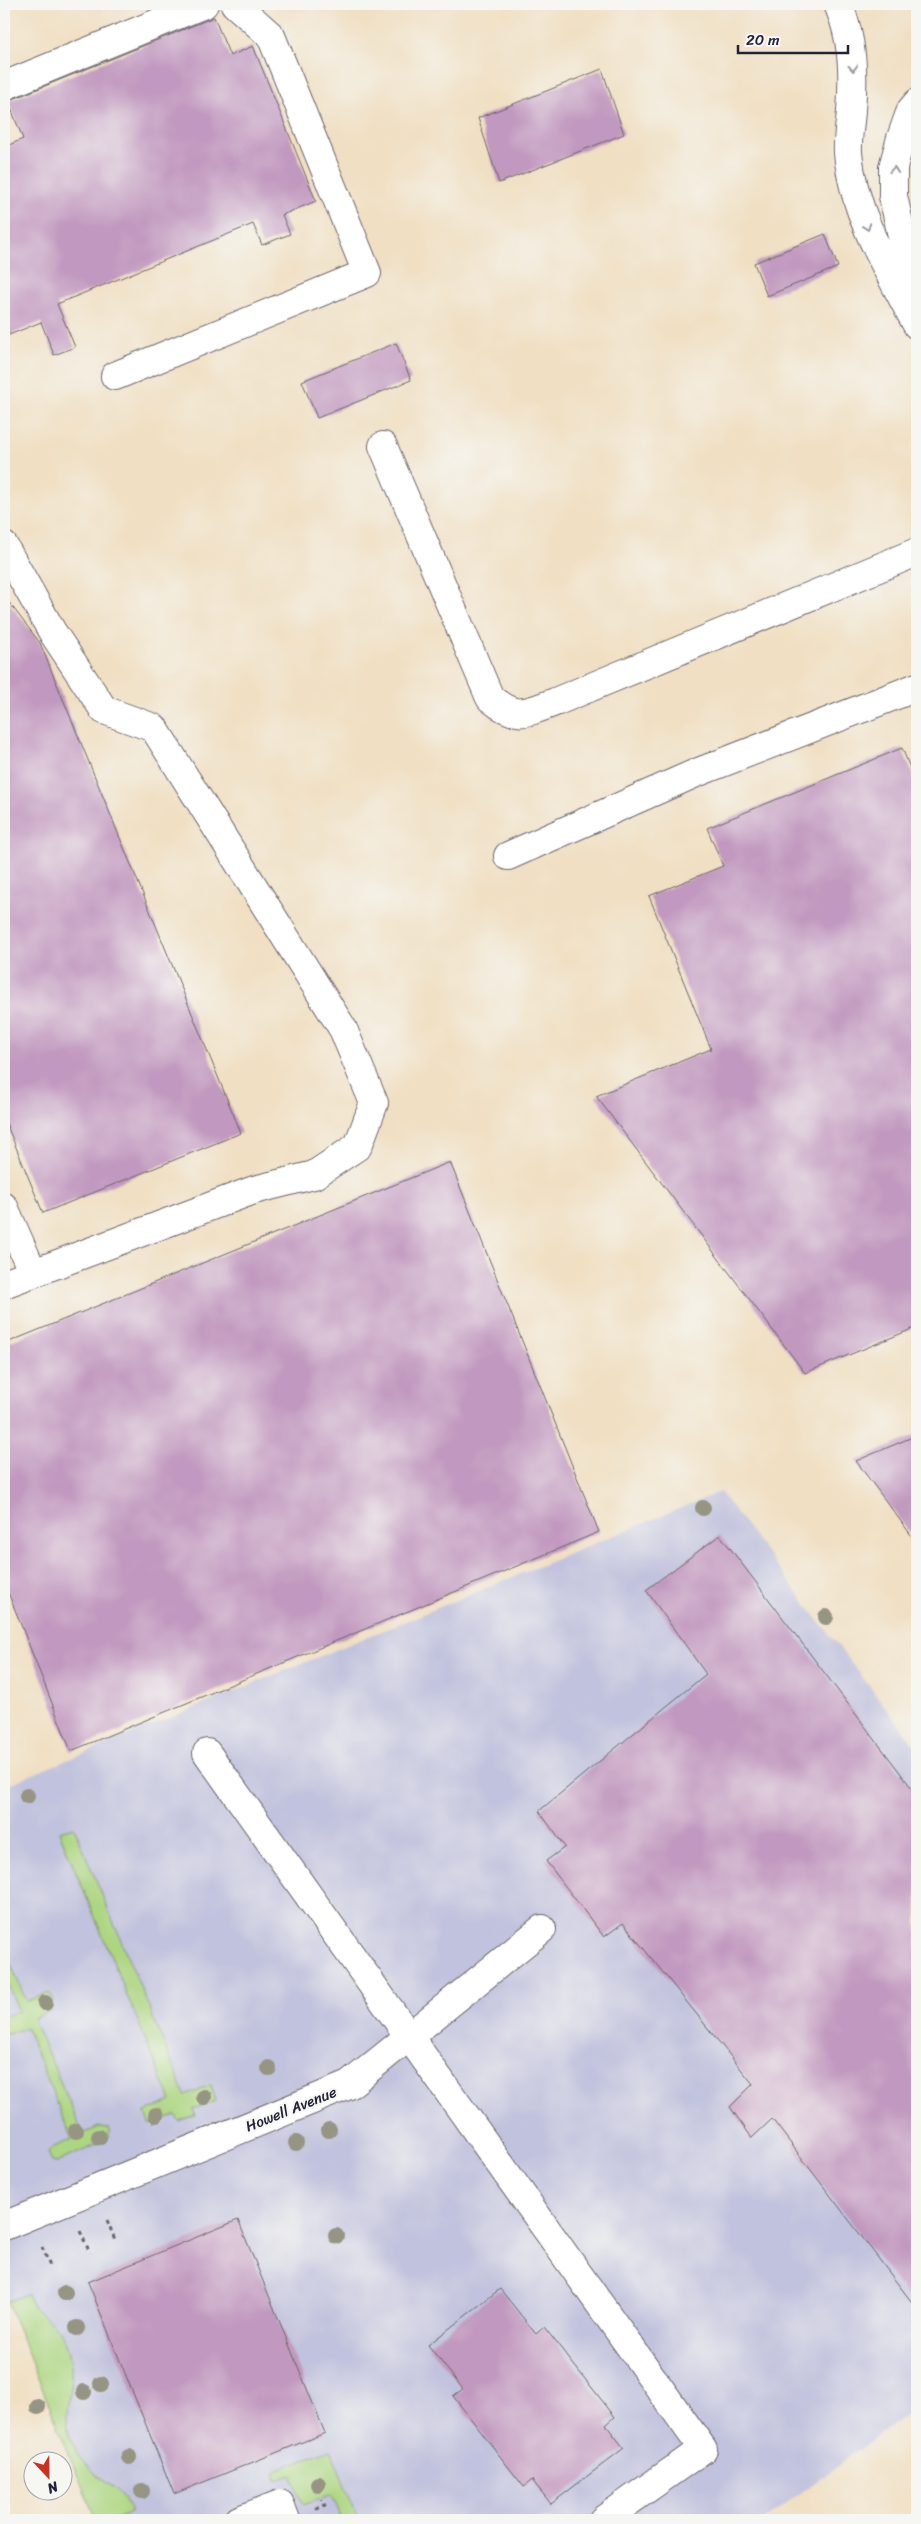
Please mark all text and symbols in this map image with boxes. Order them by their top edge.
scale bar [738,22,848,54]
text: 20 m [746,27,780,53]
one-way arrow [847,64,858,72]
one-way arrow [888,165,899,173]
one-way arrow [861,222,871,231]
street label: Howell Avenue [241,2079,341,2139]
north arrow [22,2452,72,2502]
text: N [43,2474,63,2501]

